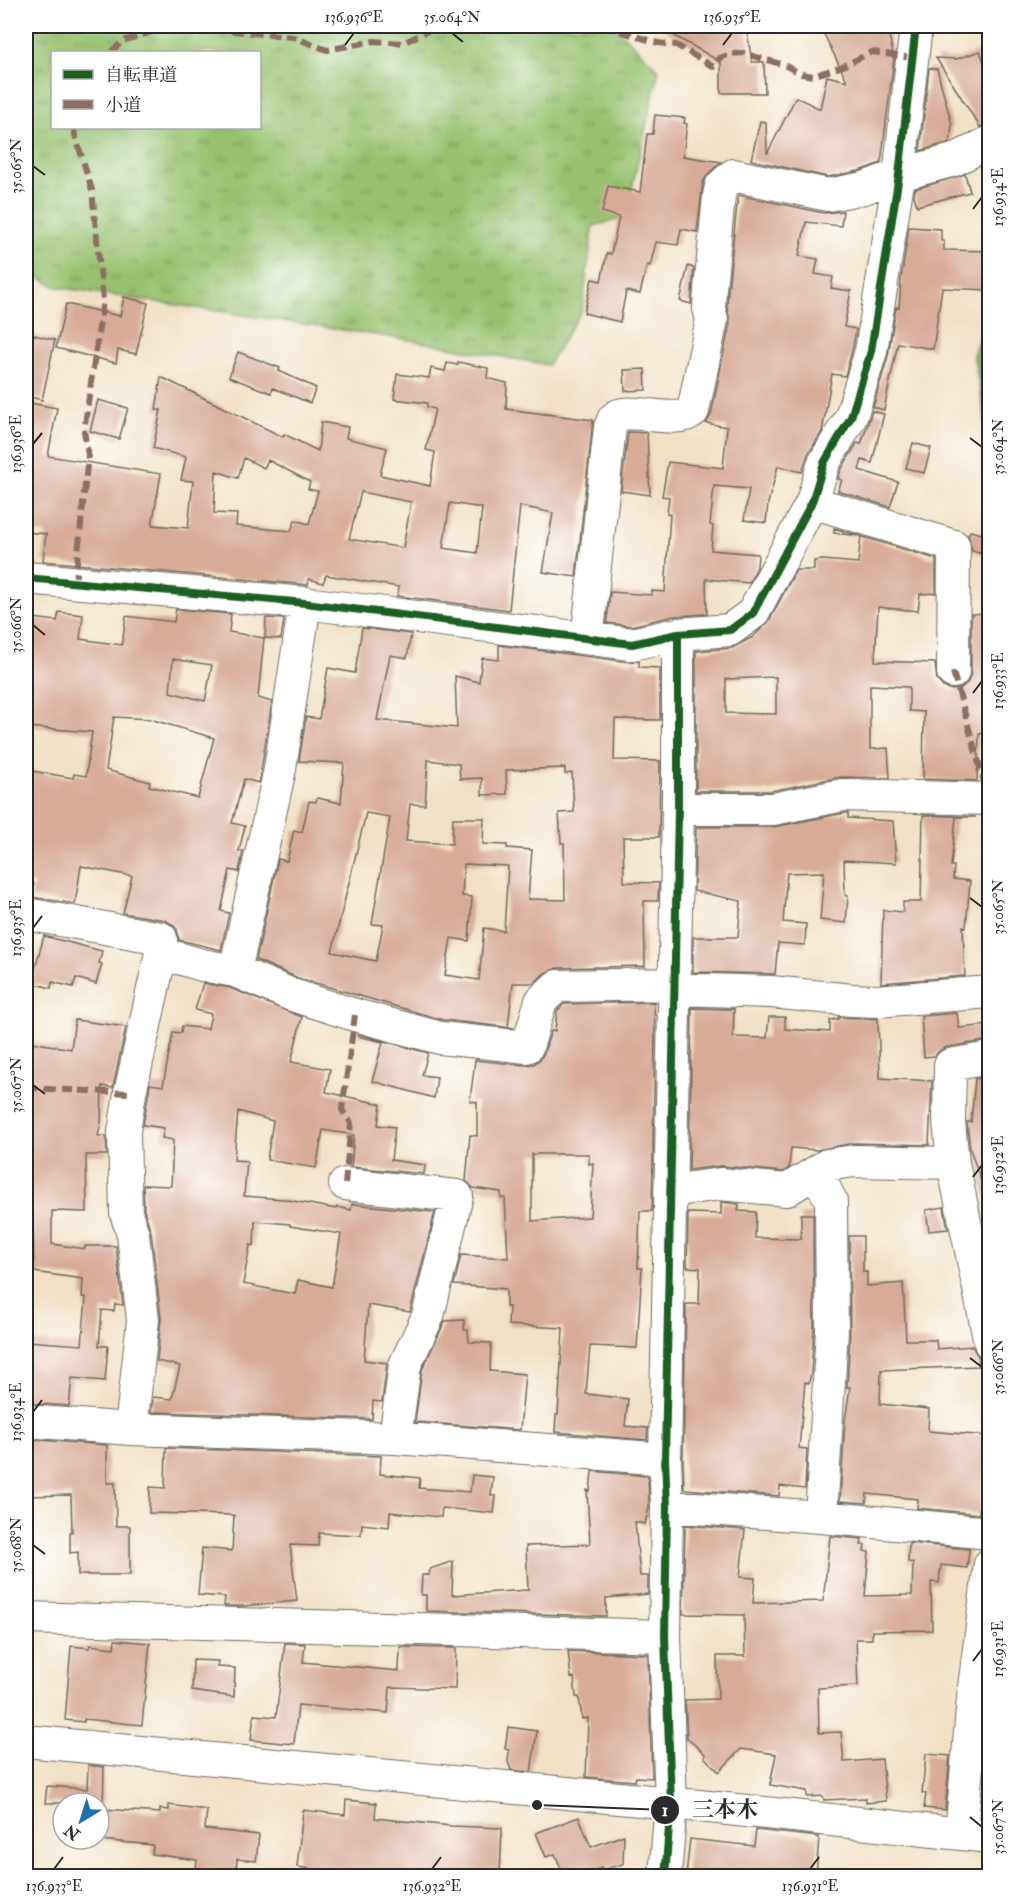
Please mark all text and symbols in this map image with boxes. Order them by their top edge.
text: 136.936°E [325,8,384,27]
text: 35.064°N [423,8,481,27]
text: 136.935°E [703,8,761,27]
legend [51,51,261,129]
text: 自転車道 [105,64,177,87]
text: 小道 [105,94,141,117]
text: 35.065°N [7,138,26,194]
text: 136.934°E [989,167,1008,227]
text: 136.936°E [7,414,26,473]
text: 35.064°N [989,418,1008,476]
text: 35.066°N [7,596,26,653]
text: 136.933°E [989,652,1008,709]
text: 35.065°N [989,879,1008,935]
text: 136.935°E [7,899,26,957]
text: 35.067°N [7,1057,26,1113]
text: 136.932°E [989,1135,1008,1194]
text: 35.066°N [989,1338,1008,1395]
text: 136.934°E [7,1382,26,1442]
text: 35.068°N [7,1516,26,1573]
text: 136.931°E [989,1621,1008,1677]
callout: 三本木 [650,1790,770,1830]
north arrow [51,1791,111,1851]
text: 三本木 [692,1796,758,1824]
text: 1 [662,1799,668,1822]
text: 35.067°N [989,1799,1008,1855]
text: N [60,1819,85,1845]
text: 136.933°E [26,1877,83,1896]
text: 136.932°E [403,1877,462,1896]
text: 136.931°E [782,1877,838,1896]

